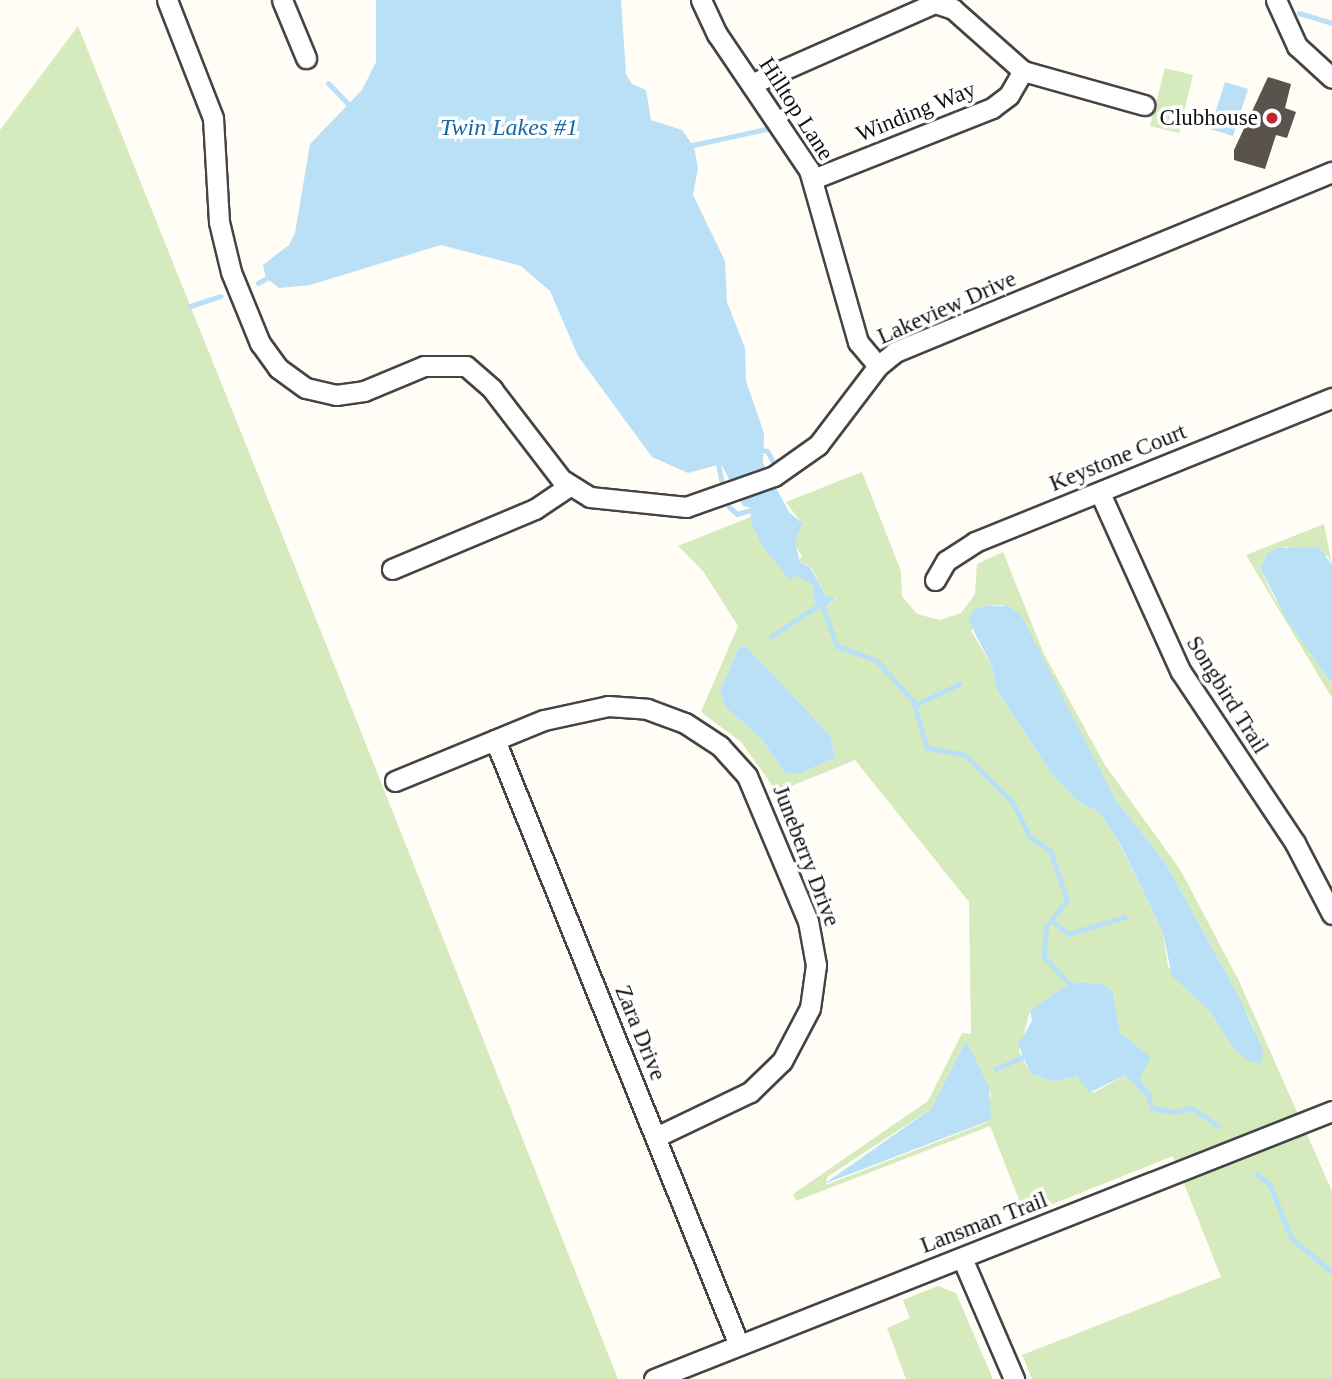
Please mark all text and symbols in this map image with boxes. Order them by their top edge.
street label: Hilltop Lane [753,52,839,166]
street label: Winding Way [852,75,980,149]
place label: Clubhouse [1160,104,1258,132]
marker: Clubhouse [1264,110,1280,126]
water label: Twin Lakes #1 [440,114,578,142]
street label: Lakeview Drive [873,265,1021,351]
street label: Keystone Court [1046,418,1190,498]
street label: Songbird Trail [1180,631,1274,759]
street label: Juneberry Drive [766,782,846,930]
street label: Zara Drive [608,981,672,1085]
street label: Lansman Trail [917,1186,1051,1260]

